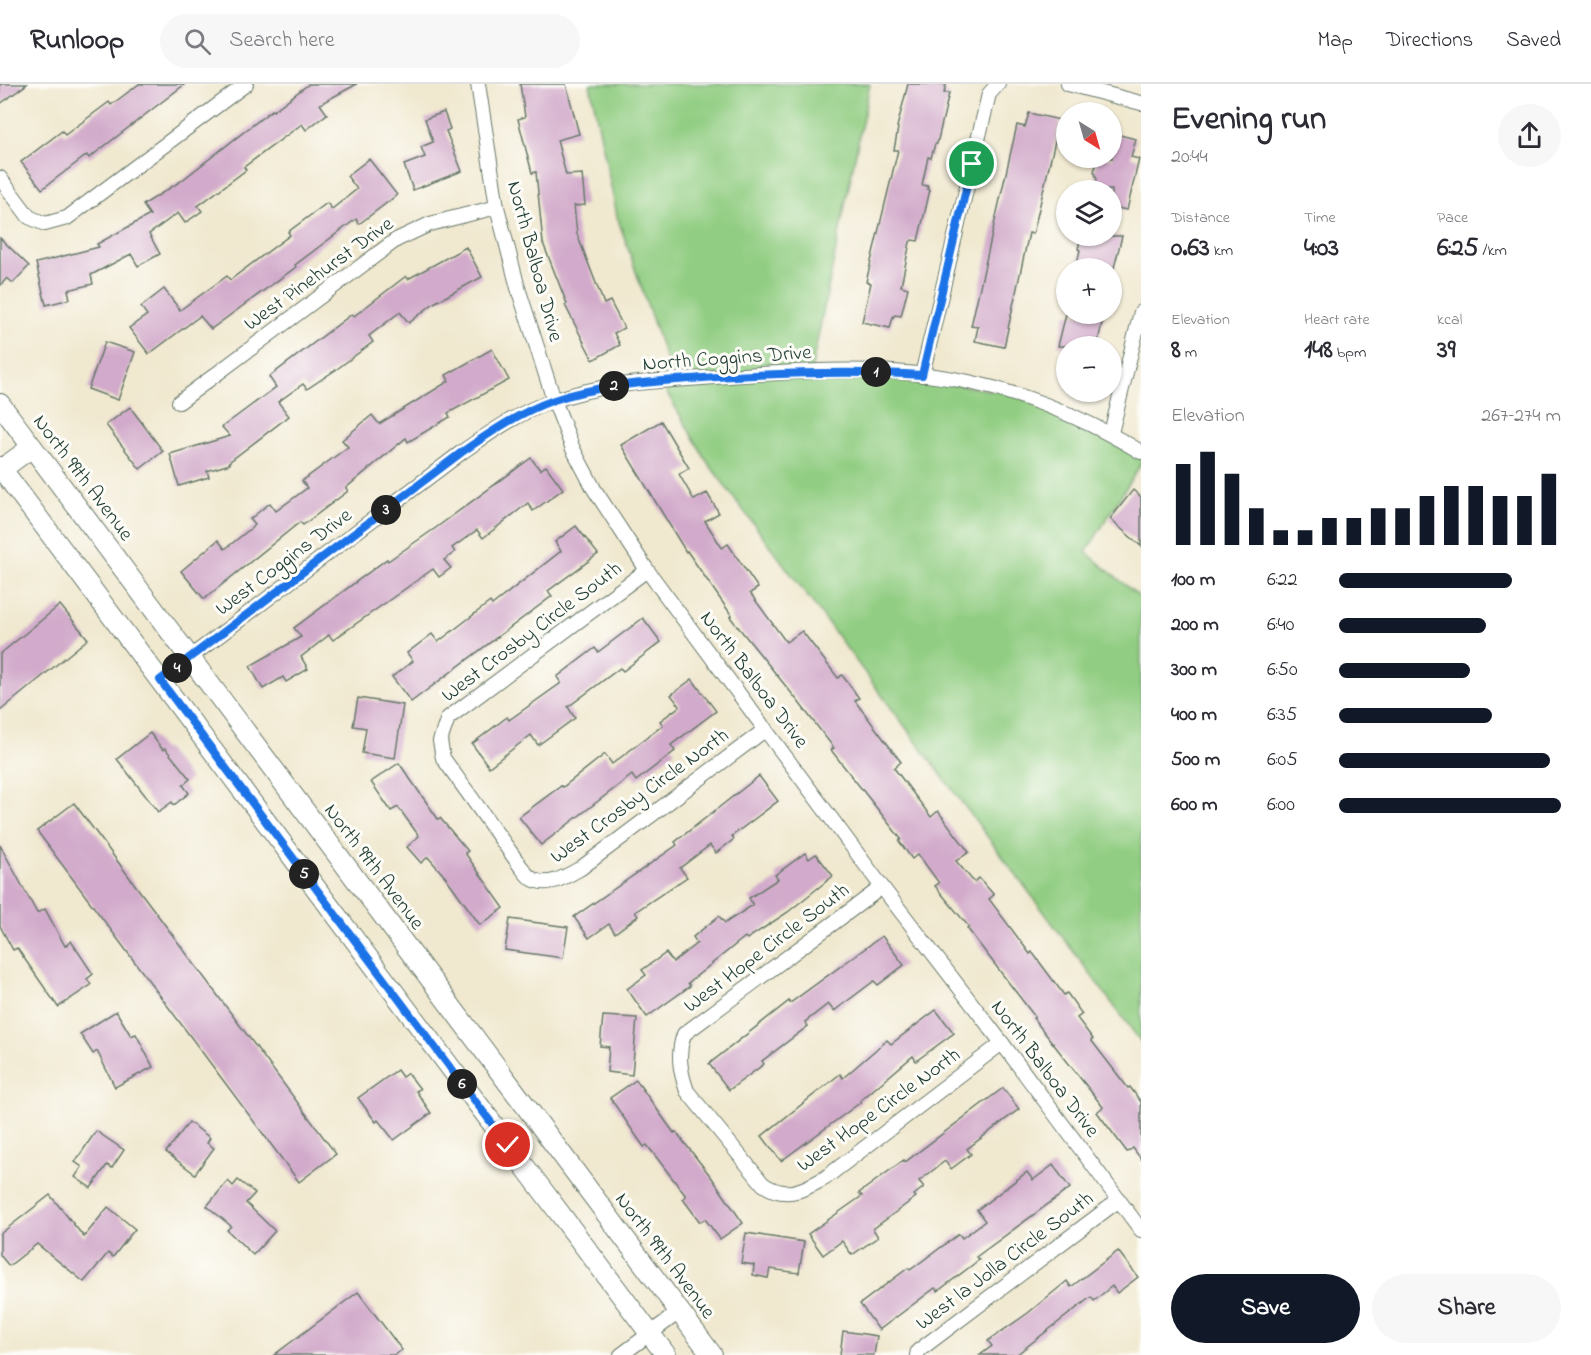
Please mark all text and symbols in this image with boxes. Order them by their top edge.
search box [160,14,580,68]
text: Runloop [30,21,124,62]
icon: search [181,25,214,58]
text: Search here [229,25,335,57]
text: Map [1317,26,1353,56]
text: Directions [1386,26,1473,56]
text: Saved [1506,26,1561,56]
text: Evening run [1171,96,1326,144]
north arrow [1056,102,1122,168]
map controls [1056,102,1122,402]
button: share [1498,104,1561,167]
pin [946,138,997,189]
text: 20:44 [1171,143,1208,172]
icon: arrive [955,147,988,180]
street label: North Balboa Drive [498,178,570,346]
button: layers [1056,180,1122,246]
text: Distance [1171,206,1230,230]
text: Time [1304,206,1336,230]
text: Pace [1437,206,1468,230]
street label: West Pinehurst Drive [238,210,401,339]
text: 0.63 [1171,230,1210,268]
text: 4:03 [1304,230,1339,268]
text: 6:25 [1437,230,1478,268]
text: km [1210,239,1233,263]
text: /km [1478,239,1507,263]
button: + [1056,258,1122,324]
text: Elevation [1171,308,1230,332]
text: Heart rate [1304,308,1370,332]
text: kcal [1437,308,1462,332]
text: 8 [1171,332,1181,370]
text: 148 [1304,332,1333,370]
text: 39 [1437,332,1456,370]
button: − [1056,336,1122,402]
street label: North Coggins Drive [642,338,813,382]
text: m [1181,341,1197,365]
text: bpm [1333,341,1366,365]
pin: 1 [861,357,891,387]
text: 1 [873,360,879,384]
pin: 2 [599,371,629,401]
text: 2 [610,374,618,398]
text: Elevation [1171,402,1245,431]
text: 267–274 m [1481,402,1561,431]
street label: North 99th Avenue [25,409,140,548]
pin: 3 [371,495,401,525]
text: 3 [383,498,389,522]
street label: West Coggins Drive [210,501,360,626]
street label: West Crosby Circle South [436,555,630,712]
text: 100 m [1171,566,1215,595]
text: 6:22 [1267,566,1297,595]
street label: North Balboa Drive [692,605,815,756]
text: 200 m [1171,611,1219,640]
text: 6:40 [1267,611,1294,640]
pin: 4 [162,653,192,683]
text: 4 [174,656,180,680]
text: 300 m [1171,656,1217,685]
text: 6:50 [1267,656,1298,685]
text: 400 m [1171,701,1217,730]
text: 6:35 [1267,701,1297,730]
street label: West Crosby Circle North [545,721,737,873]
text: 500 m [1171,746,1220,775]
text: 6:05 [1267,746,1298,775]
text: 600 m [1171,791,1218,820]
text: 6:00 [1267,791,1295,820]
street label: North 99th Avenue [316,798,431,937]
pin: 5 [289,859,319,889]
text: 5 [299,862,309,886]
street label: West Hope Circle South [678,876,856,1021]
street label: North Balboa Drive [983,994,1106,1145]
street label: West Hope Circle North [791,1041,967,1180]
pin: 6 [447,1069,477,1099]
text: 6 [458,1072,466,1096]
pin [482,1119,533,1170]
icon: check [491,1128,524,1161]
street label: West la Jolla Circle South [910,1185,1100,1338]
street label: North 99th Avenue [607,1187,722,1326]
button: Save [1171,1274,1360,1343]
button: Share [1372,1274,1561,1343]

